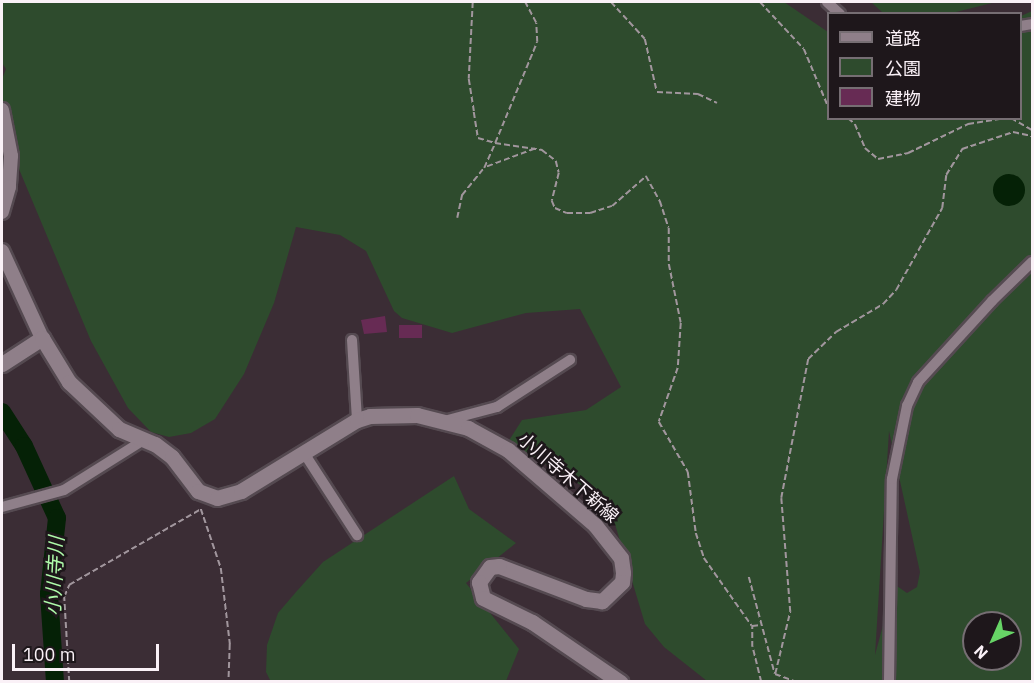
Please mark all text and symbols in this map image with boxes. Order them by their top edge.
legend [827,12,1022,120]
text: 道路 [885,27,921,50]
text: 公園 [885,57,921,80]
text: 建物 [885,87,921,110]
street label: 小川寺木下新線 [513,429,623,527]
water label: 小川寺川 [40,535,68,617]
north arrow [962,611,1022,671]
scale bar [15,632,162,670]
text: N [970,641,992,663]
text: 100 m [23,643,75,666]

